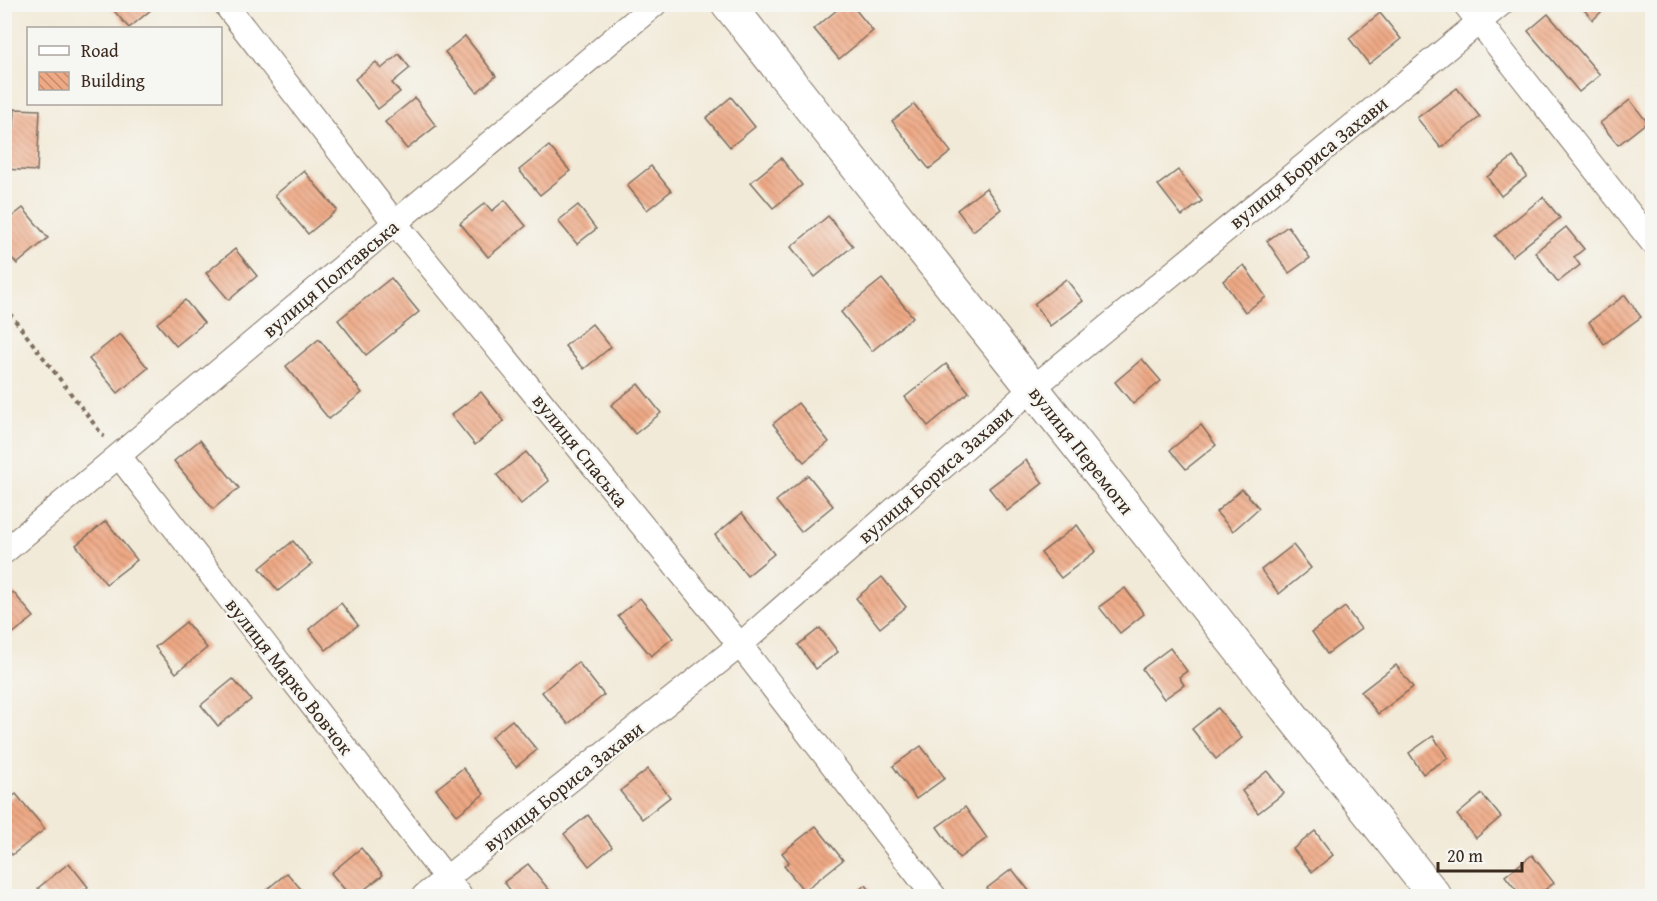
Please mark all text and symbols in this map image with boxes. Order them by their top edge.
legend [27,27,222,105]
text: Road [81,37,119,64]
text: Building [81,67,145,94]
street label: вулиця Бориса Захави [1222,89,1394,235]
street label: вулиця Полтавська [256,212,405,344]
street label: вулиця Перемоги [1023,380,1142,520]
street label: вулиця Спаська [526,387,636,513]
street label: вулиця Бориса Захави [851,398,1019,550]
street label: вулиця Марко Вовчок [219,591,361,761]
street label: вулиця Бориса Захави [476,714,650,858]
scale bar [1438,835,1522,873]
text: 20 m [1447,842,1483,869]

